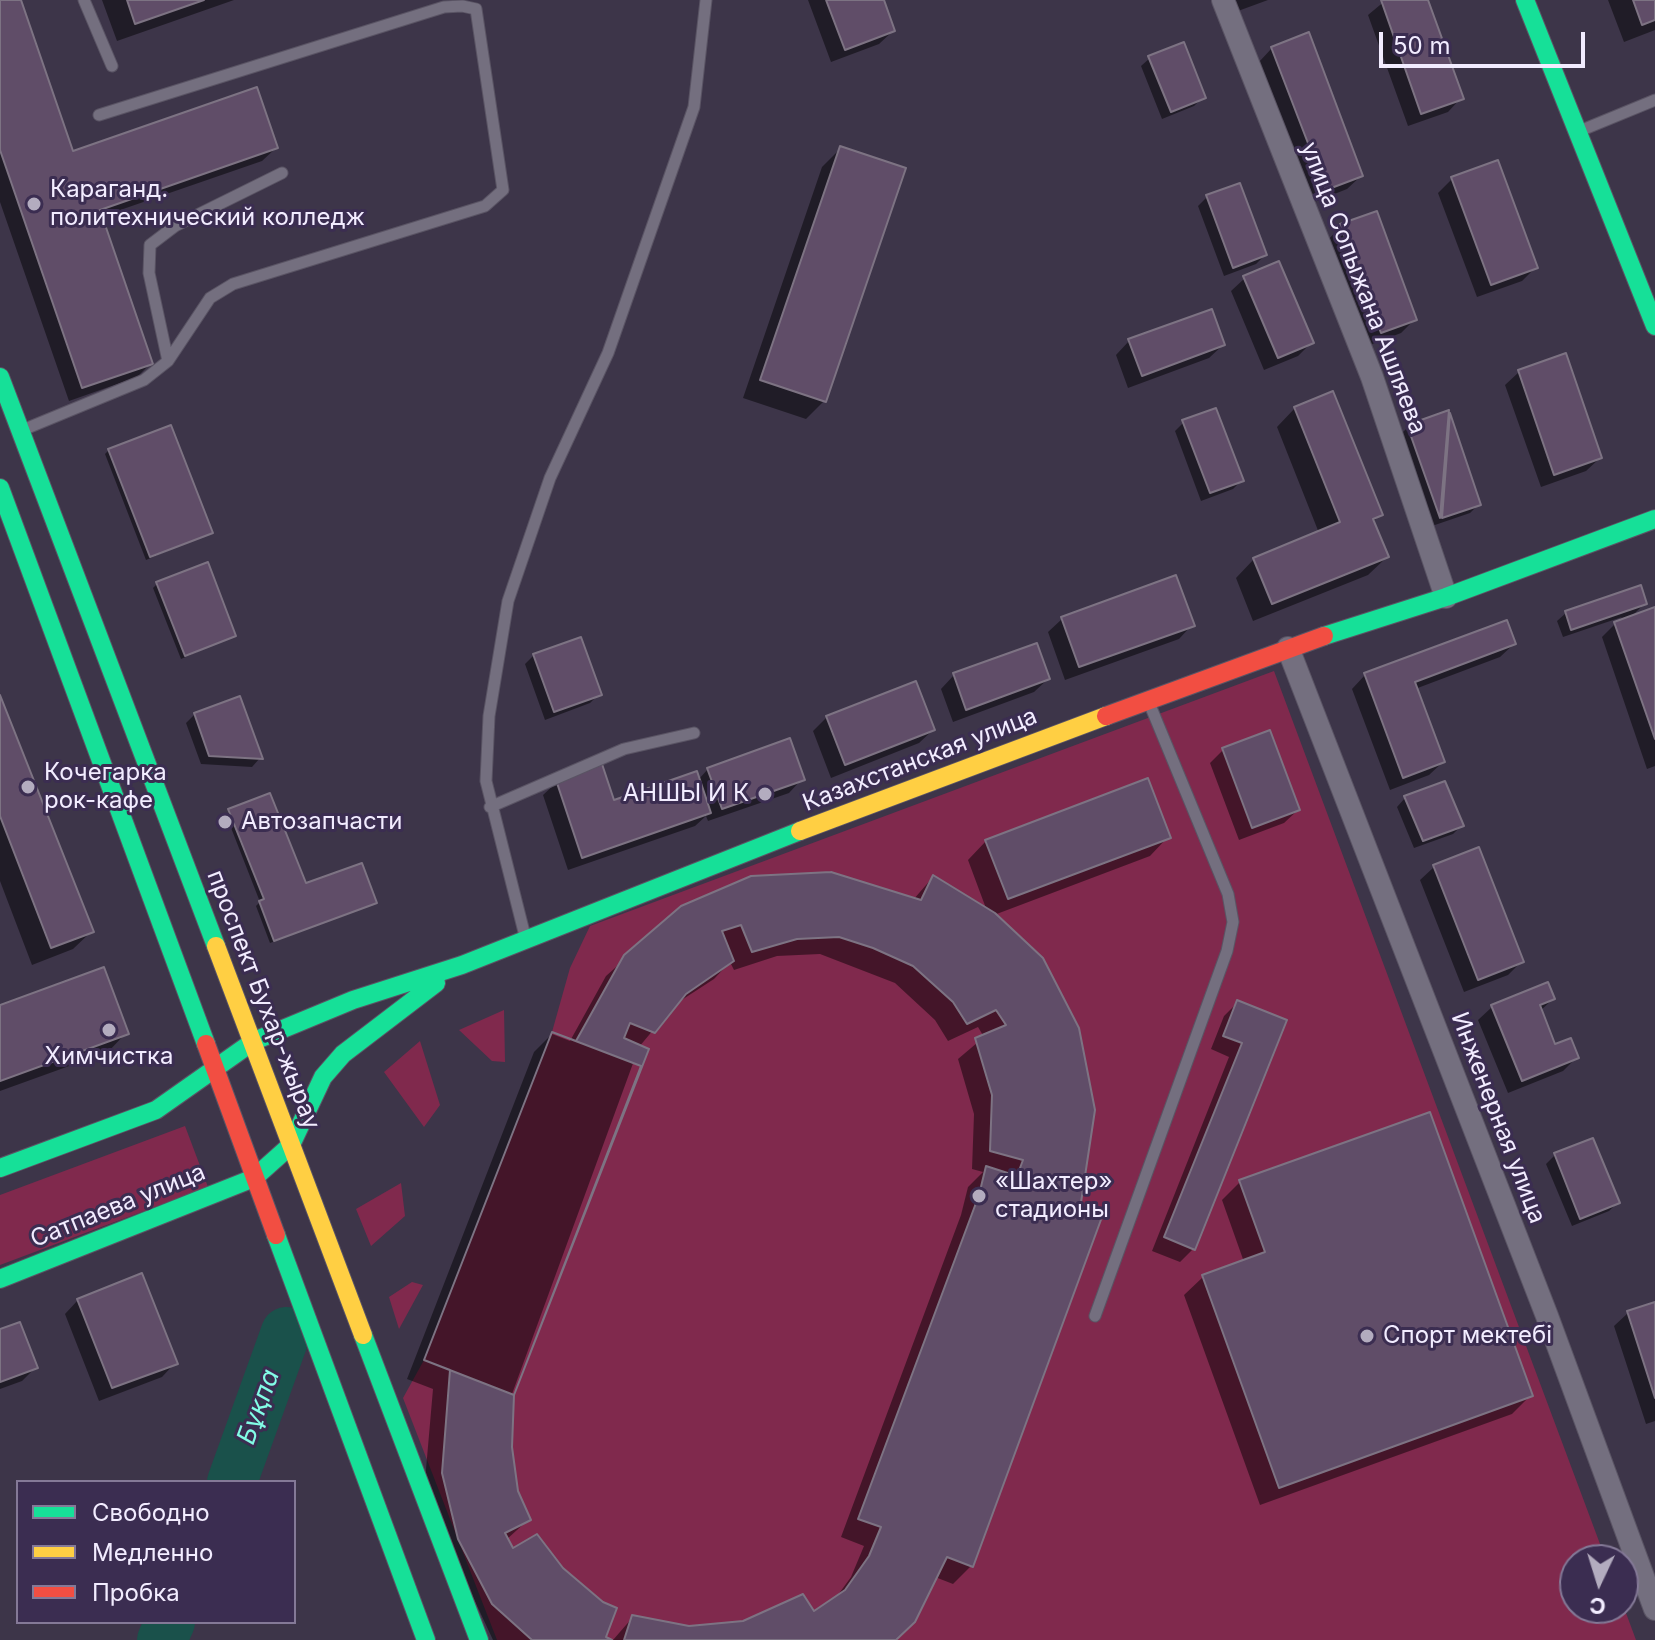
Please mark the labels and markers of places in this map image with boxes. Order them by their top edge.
place label: Караганд. политехнический колледж [50,176,365,232]
marker: Караганд. политехнический колледж [25,195,43,213]
place label: Кочегарка рок-кафе [44,759,167,815]
marker: Кочегарка рок-кафе [19,778,37,796]
place label: АНШЫ И К [623,780,749,808]
marker: АНШЫ И К [756,785,774,803]
place label: Автозапчасти [241,808,403,836]
marker: Автозапчасти [216,813,234,831]
marker: Химчистка [100,1021,118,1039]
place label: Химчистка [45,1043,173,1071]
place label: «Шахтер» стадионы [995,1168,1112,1224]
marker: «Шахтер» стадионы [970,1187,988,1205]
place label: Спорт мектебі [1383,1322,1552,1350]
marker: Спорт мектебі [1358,1327,1376,1345]

